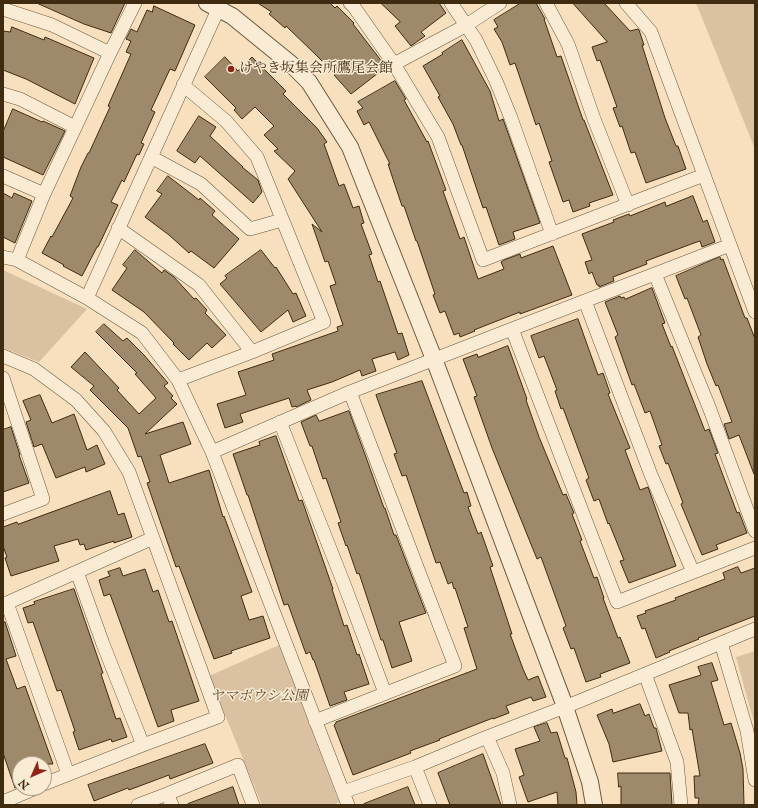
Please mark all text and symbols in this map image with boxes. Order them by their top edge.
place label: けやき坂集会所鷹尾会館 [239,61,393,77]
marker: けやき坂集会所鷹尾会館 [226,64,236,74]
park label: ヤマボウシ公園 [210,689,308,705]
north arrow [12,756,52,796]
text: N [16,775,33,792]

